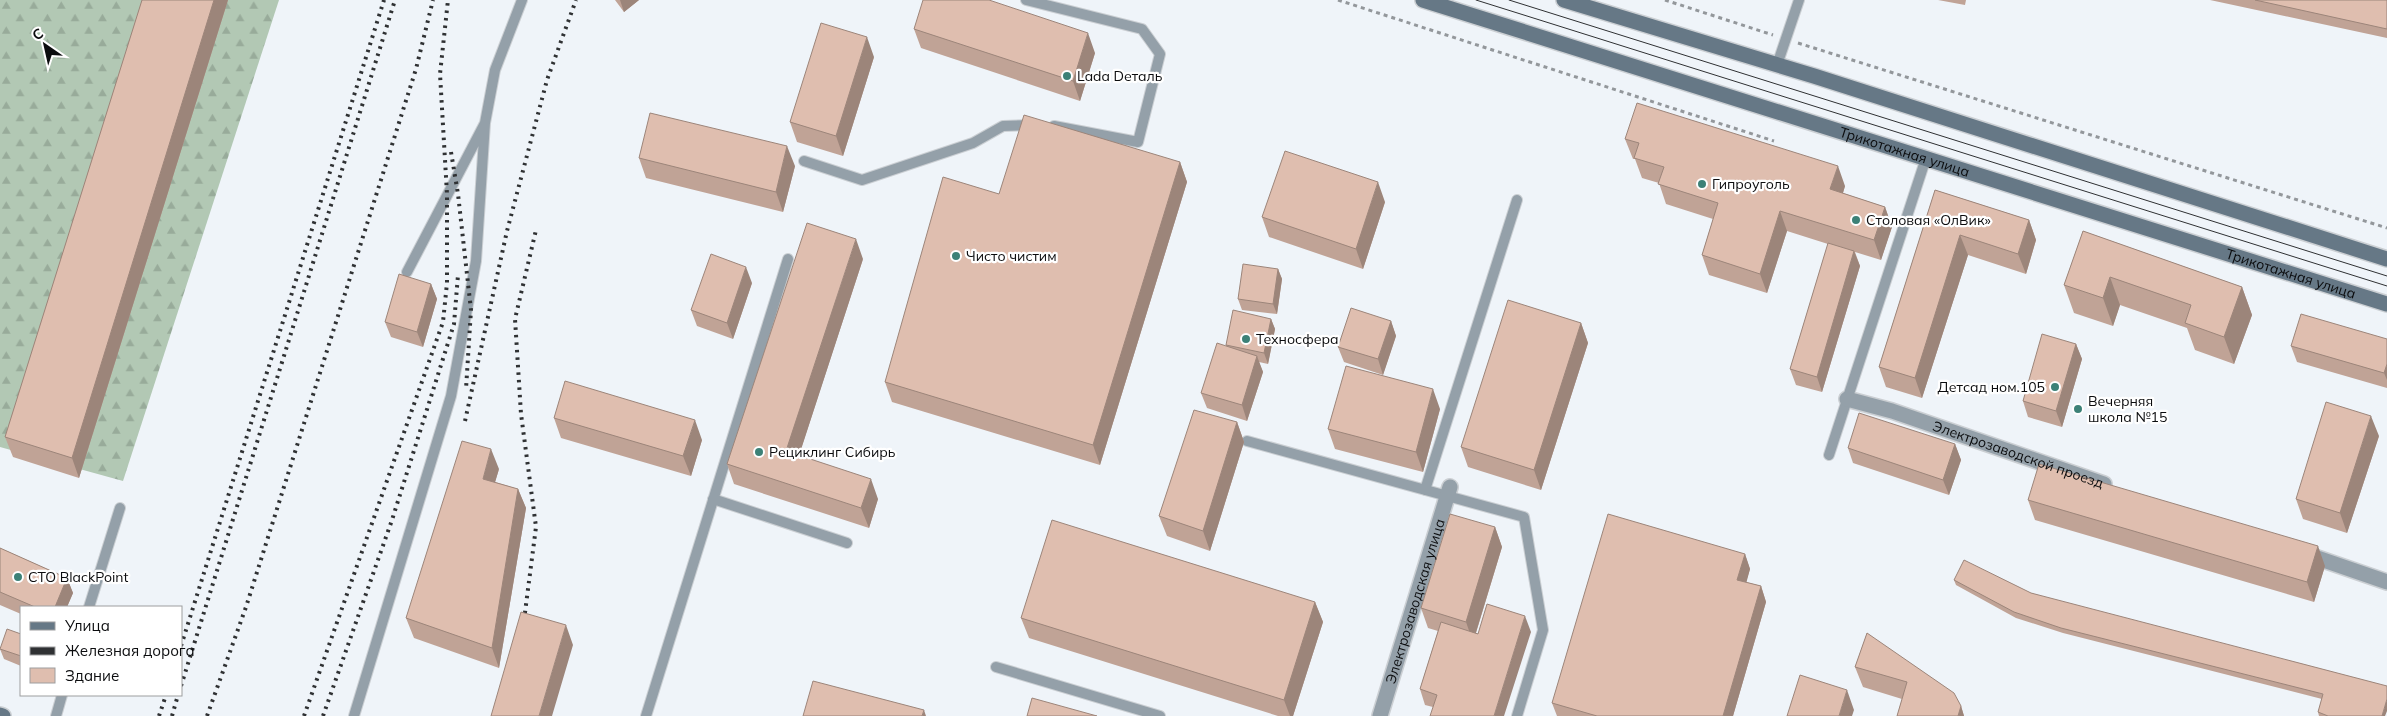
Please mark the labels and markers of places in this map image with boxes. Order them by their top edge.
place label: Lada Dеталь [1077,67,1163,85]
marker: Lada Dеталь [1061,70,1073,82]
place label: Гипроуголь [1712,175,1790,193]
marker: Гипроуголь [1696,178,1708,190]
place label: Столовая «ОлВик» [1866,211,1991,229]
marker: Столовая «ОлВик» [1850,214,1862,226]
place label: Чисто чистим [966,247,1057,265]
marker: Чисто чистим [950,250,962,262]
place label: Техносфера [1256,330,1338,348]
marker: Техносфера [1240,333,1252,345]
place label: Детсад ном.105 [1938,378,2045,396]
marker: Детсад ном.105 [2049,381,2061,393]
place label: Вечерняя школа №15 [2088,392,2167,426]
marker: Вечерняя школа №15 [2072,403,2084,415]
place label: Рециклинг Сибирь [769,443,896,461]
marker: Рециклинг Сибирь [753,446,765,458]
place label: СТО BlackPoint [28,568,128,586]
marker: СТО BlackPoint [12,571,24,583]

